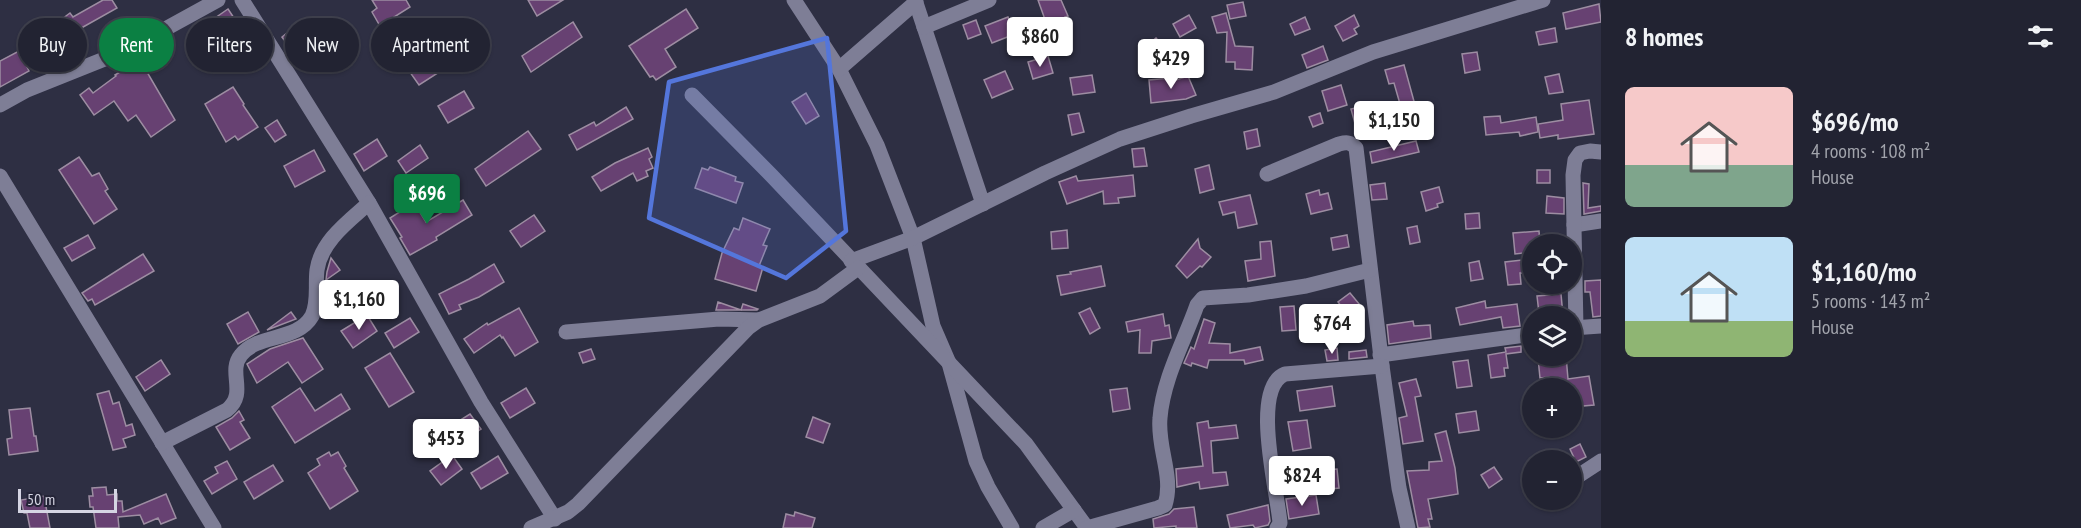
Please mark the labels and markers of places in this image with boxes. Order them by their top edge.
pin: $860 [1004,17,1076,68]
pin: $429 [1135,39,1207,90]
pin: $1,150 [1345,101,1443,152]
pin: $696 [391,174,463,225]
pin: $1,160 [310,280,408,331]
pin: $764 [1296,304,1368,355]
pin: $453 [410,419,482,470]
pin: $824 [1266,456,1338,507]

